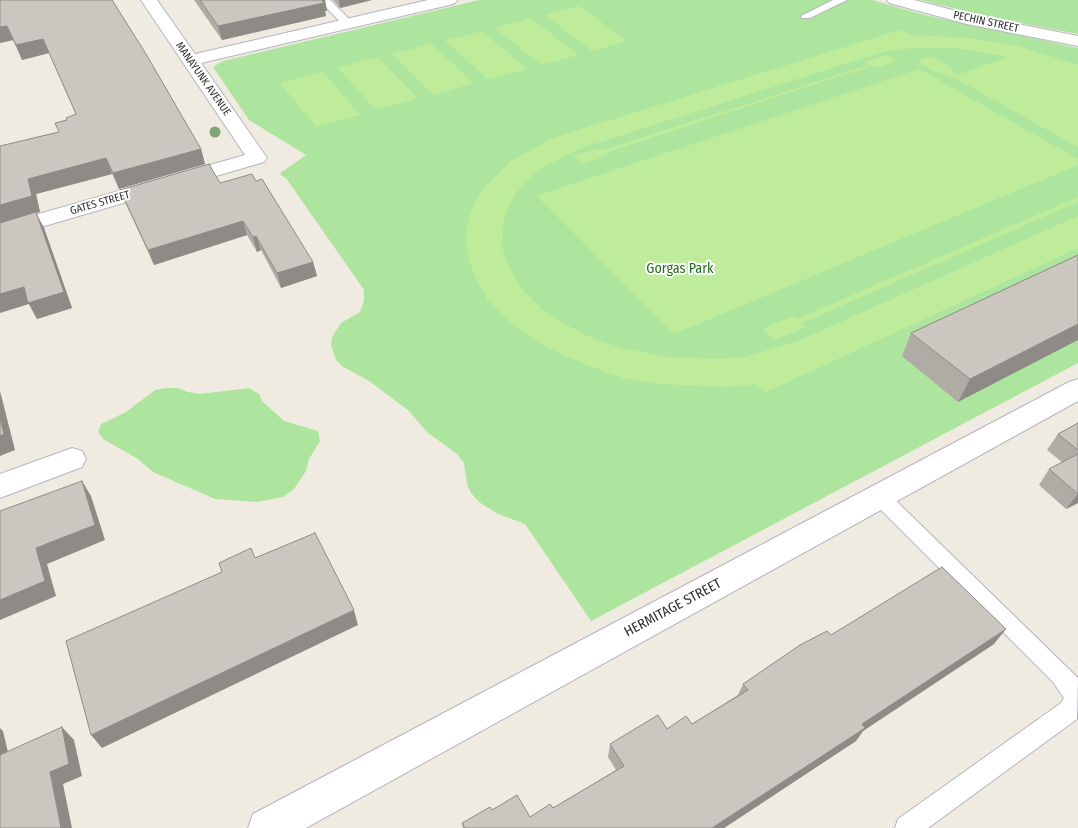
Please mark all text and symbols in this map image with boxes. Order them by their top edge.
street label: PECHIN STREET [952,9,1020,35]
street label: MANAYUNK AVENUE [173,39,233,119]
street label: GATES STREET [69,188,131,218]
park label: Gorgas Park [646,261,714,277]
street label: HERMITAGE STREET [622,575,724,641]

